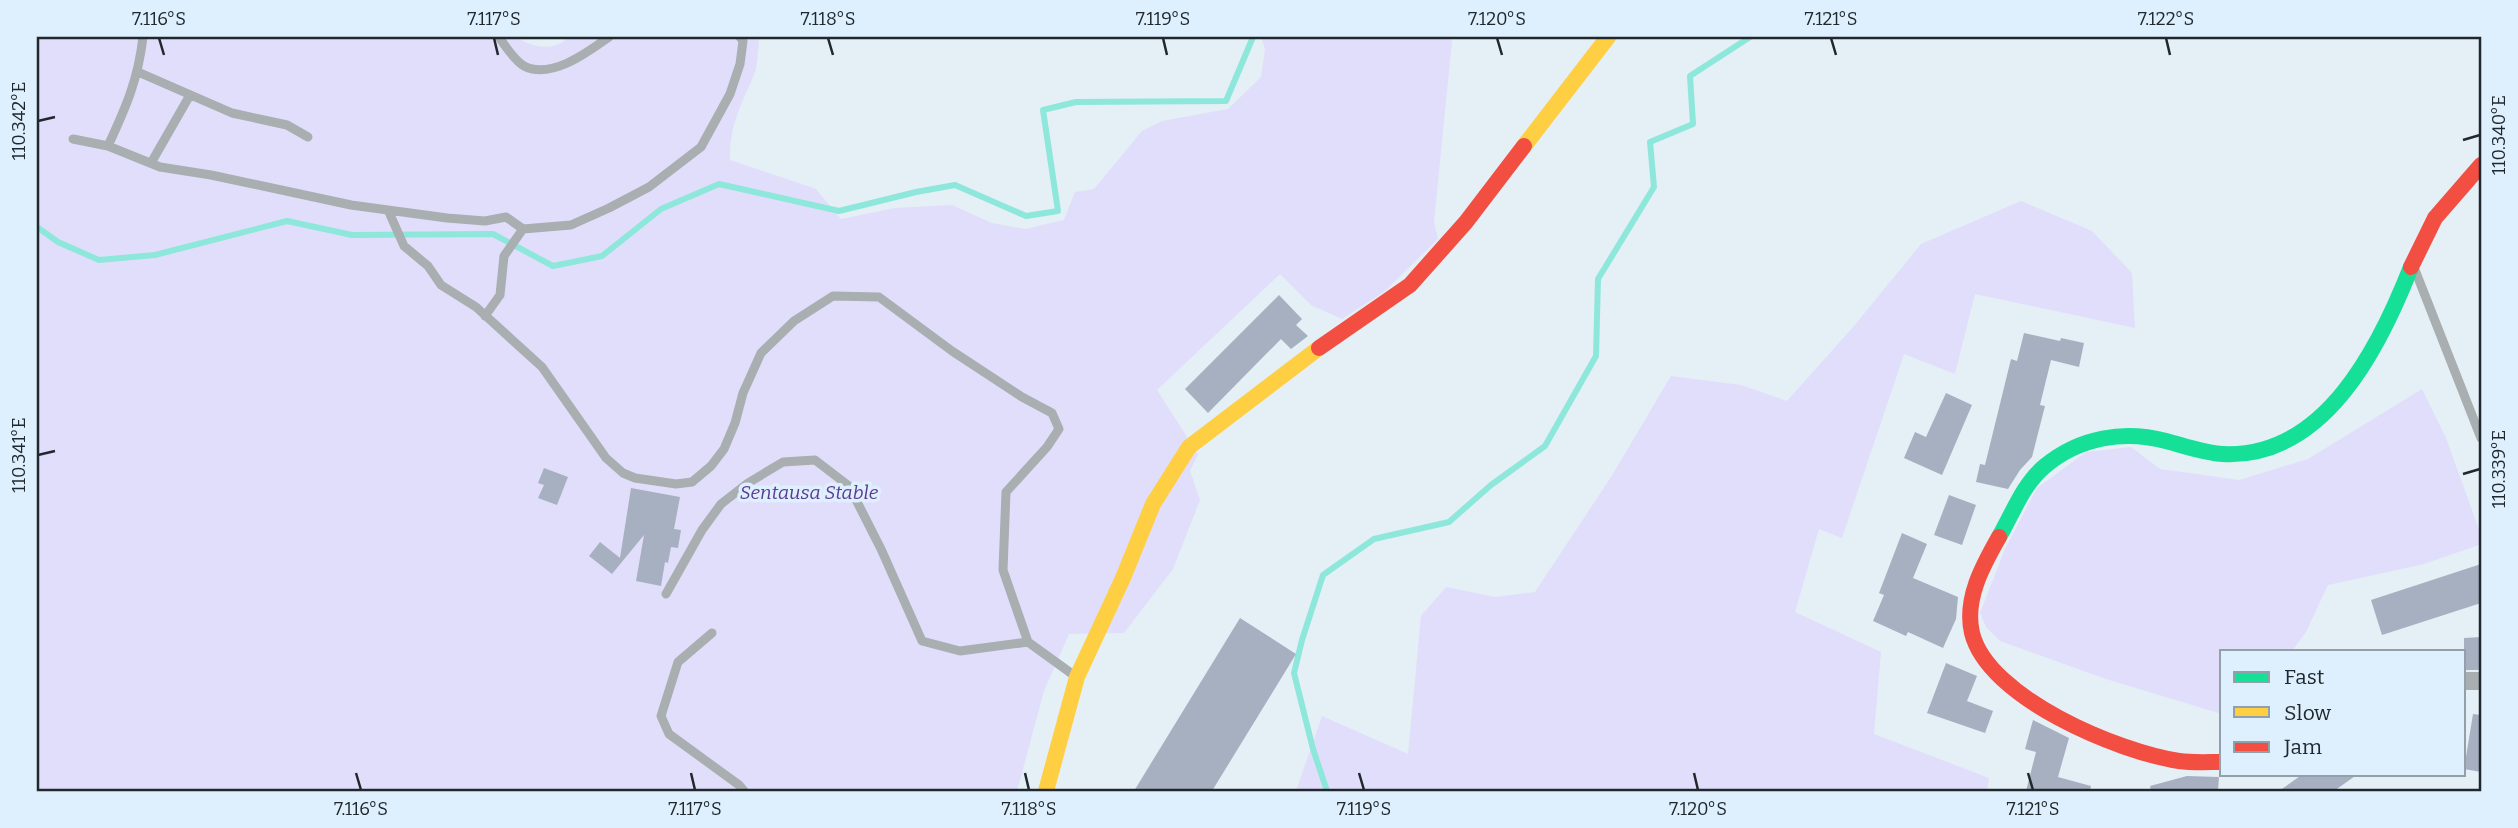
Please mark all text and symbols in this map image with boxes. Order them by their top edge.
text: 7.116°S [132,8,186,30]
text: 7.117°S [467,8,521,30]
text: 7.118°S [800,8,856,30]
text: 7.119°S [1136,8,1190,30]
text: 7.120°S [1468,8,1526,30]
text: 7.121°S [1804,8,1858,30]
text: 7.122°S [2138,8,2194,30]
text: 110.342°E [8,82,30,160]
text: 110.340°E [2488,95,2510,175]
text: 110.341°E [8,417,30,493]
text: 110.339°E [2488,430,2510,508]
park label: Sentausa Stable [740,481,879,504]
legend [2220,650,2466,776]
text: Fast [2284,664,2325,690]
text: Slow [2284,700,2331,726]
text: Jam [2283,734,2322,760]
text: 7.116°S [334,798,388,820]
text: 7.117°S [668,798,722,820]
text: 7.118°S [1001,798,1057,820]
text: 7.119°S [1337,798,1391,820]
text: 7.120°S [1669,798,1727,820]
text: 7.121°S [2006,798,2060,820]

